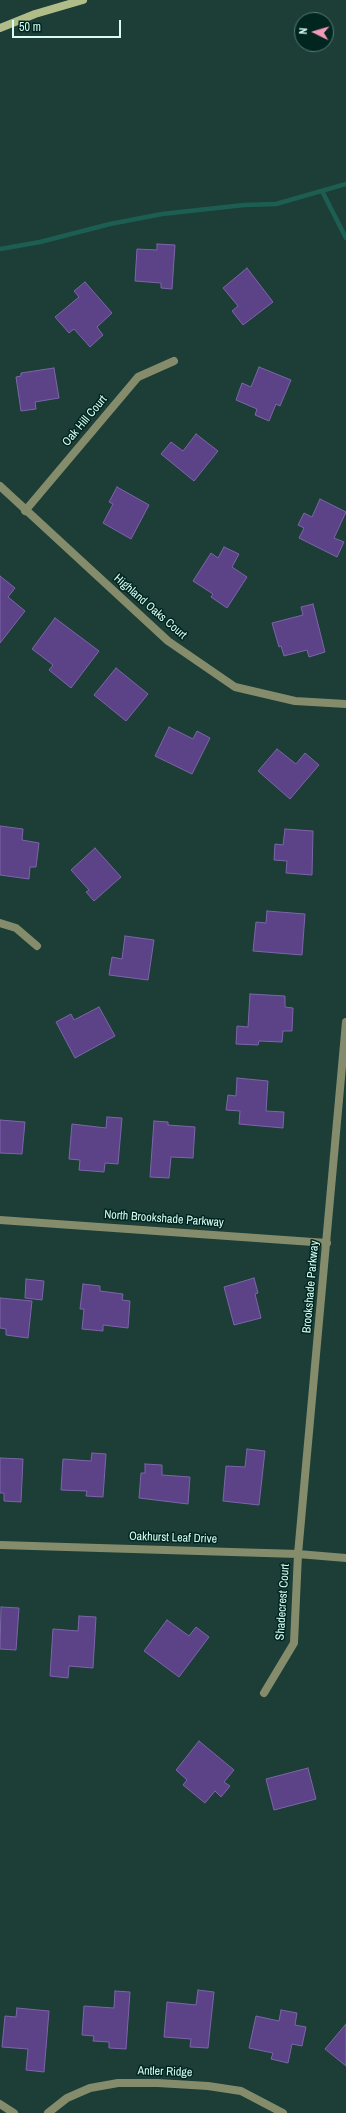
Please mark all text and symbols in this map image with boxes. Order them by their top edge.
scale bar [14,12,123,38]
north arrow [294,12,334,52]
text: 50 m [19,19,41,35]
text: N [296,27,310,35]
street label: Oak Hill Court [60,393,110,449]
street label: Highland Oaks Court [111,571,189,643]
street label: North Brookshade Parkway [104,1208,224,1230]
street label: Brookshade Parkway [300,1240,322,1334]
street label: Oakhurst Leaf Drive [129,1529,217,1547]
street label: Shadecrest Court [273,1563,293,1641]
street label: Antler Ridge [137,2064,193,2080]

